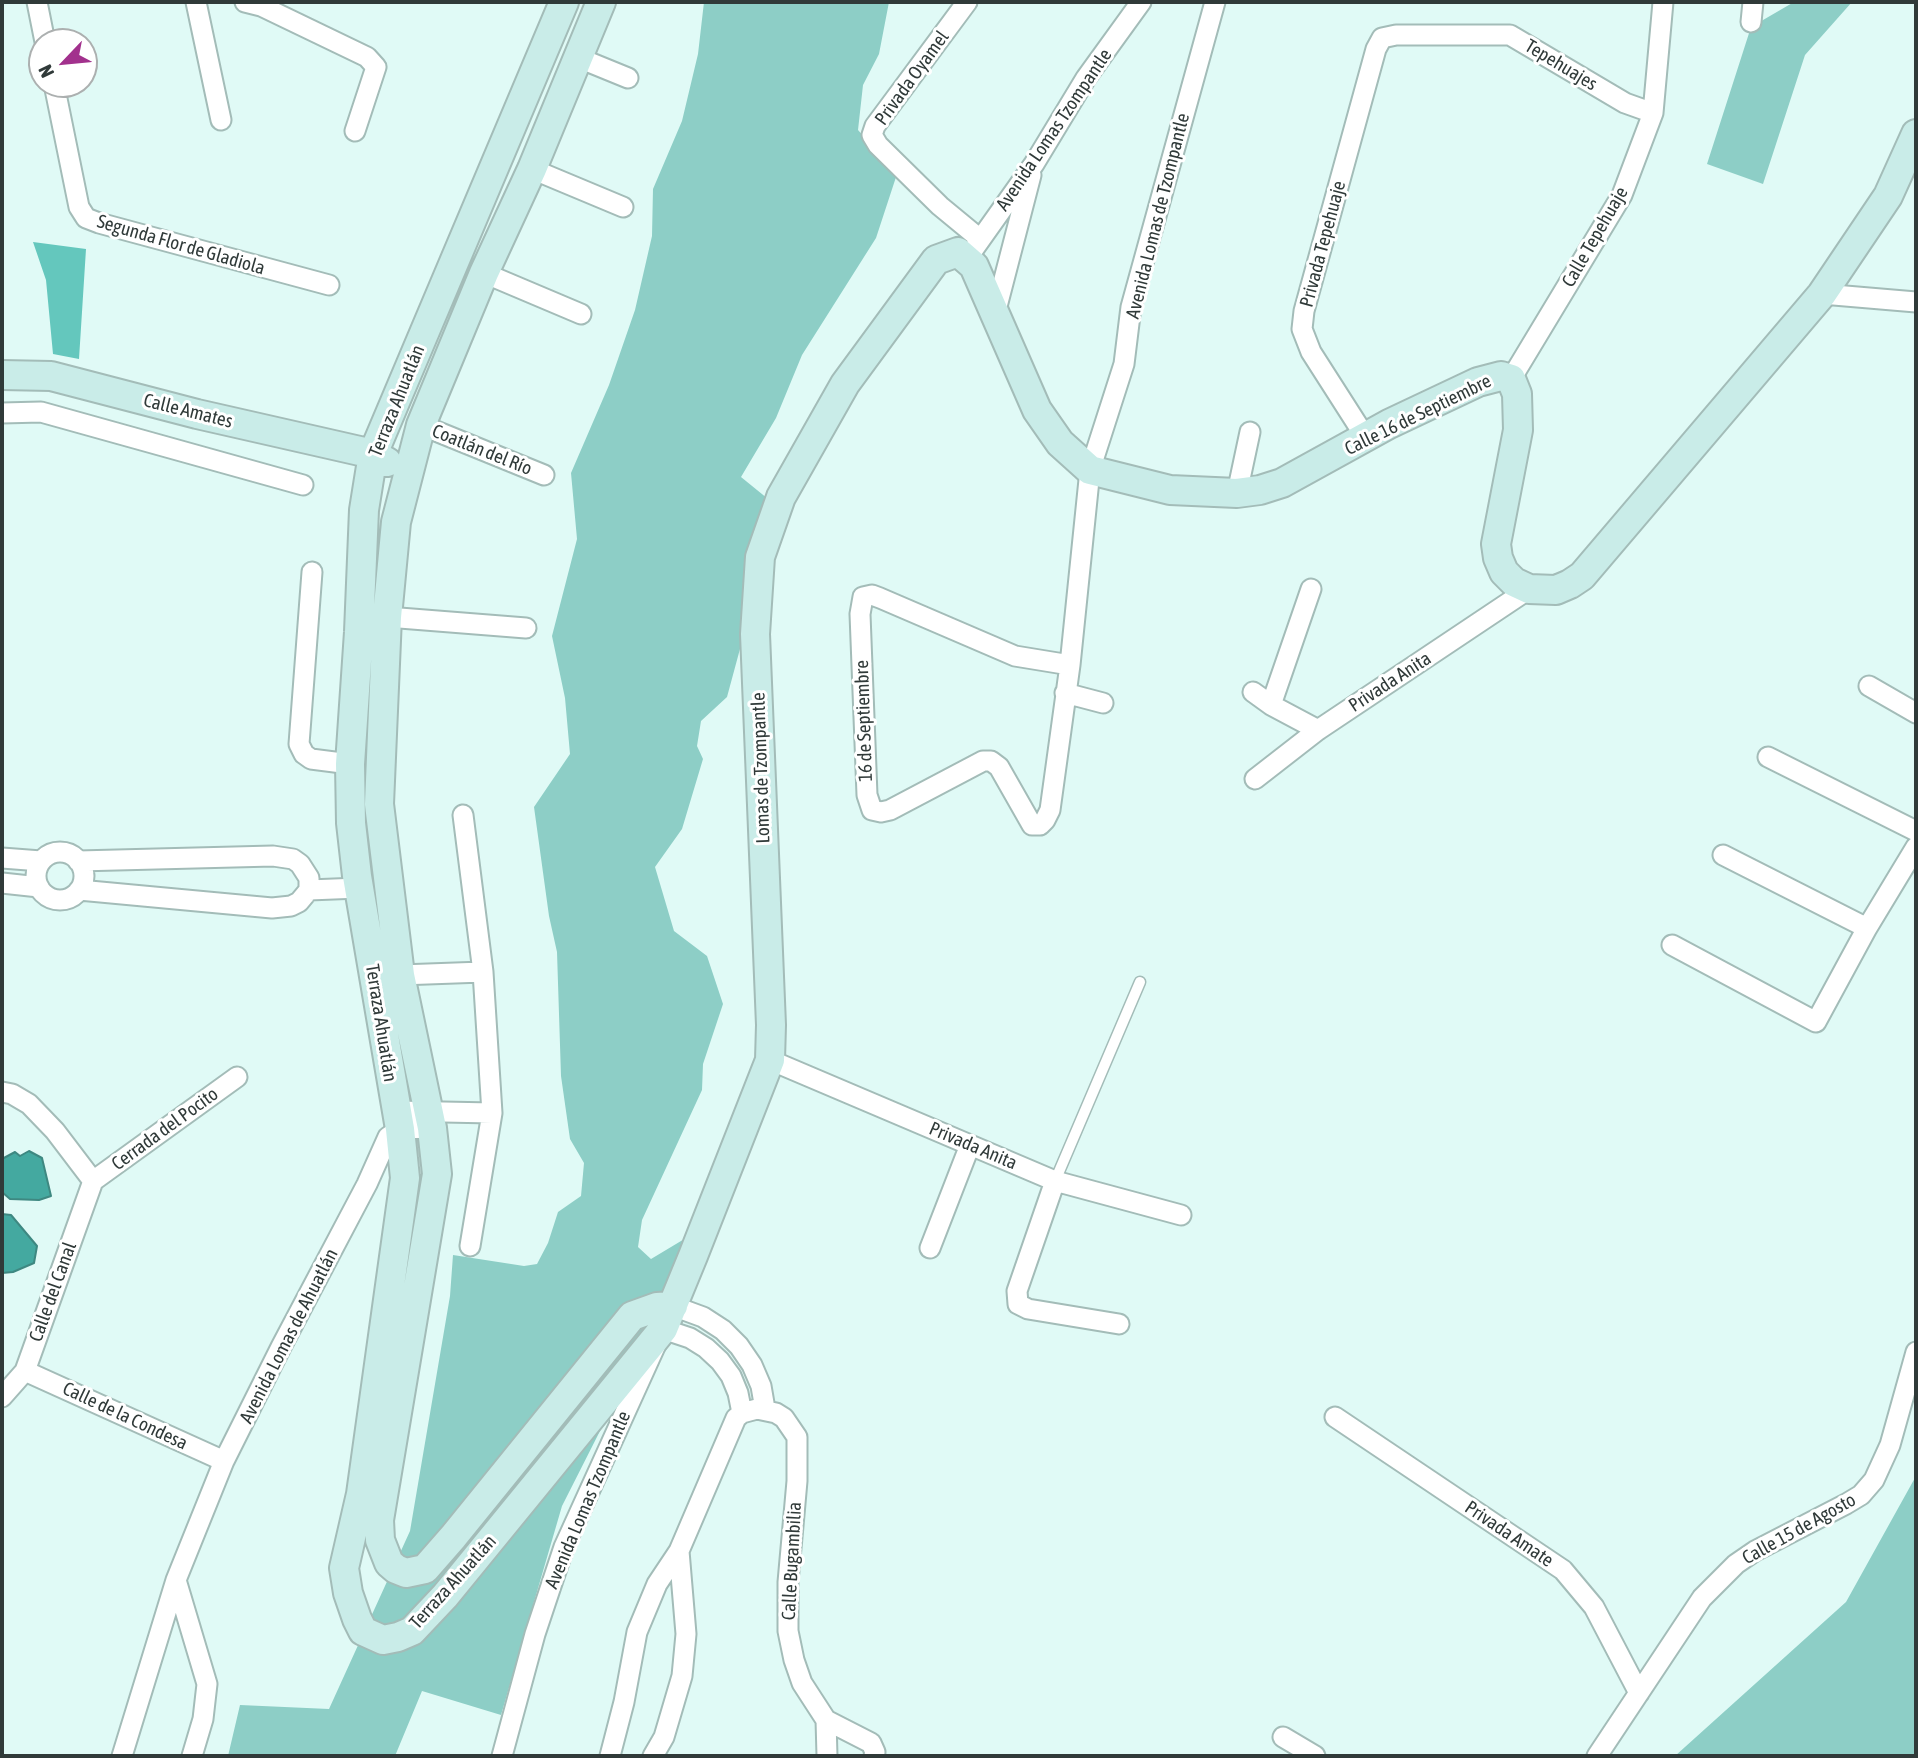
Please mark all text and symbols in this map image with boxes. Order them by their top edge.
street label: Privada Oyamel [870,26,954,130]
north arrow [28,28,98,98]
street label: Tepehuajes [1521,35,1601,95]
street label: Avenida Lomas Tzompantle [991,45,1117,215]
text: N [34,61,58,81]
street label: Avenida Lomas de Tzompantle [1121,111,1195,321]
street label: Privada Tepehuaje [1295,178,1351,310]
street label: Calle Tepehuaje [1557,183,1633,291]
street label: Segunda Flor de Gladiola [94,210,268,280]
street label: Terraza Ahuatlán [364,342,430,460]
street label: Calle 16 de Septiembre [1341,370,1495,460]
street label: Calle Amates [141,389,235,433]
street label: Coatlán del Río [429,420,535,480]
street label: Privada Anita [1345,647,1435,717]
street label: 16 de Septiembre [850,660,878,782]
street label: Lomas de Tzompantle [747,692,775,844]
street label: Terraza Ahuatlán [360,963,402,1083]
street label: Cerrada del Pocito [107,1083,223,1175]
street label: Privada Anita [926,1117,1020,1175]
street label: Calle del Canal [24,1239,82,1345]
street label: Avenida Lomas de Ahuatlán [235,1245,343,1427]
street label: Calle de la Condesa [59,1377,191,1455]
street label: Avenida Lomas Tzompantle [540,1408,636,1592]
street label: Calle 15 de Agosto [1738,1488,1860,1570]
street label: Privada Amate [1460,1496,1558,1572]
street label: Calle Bugambilia [778,1501,806,1621]
street label: Terraza Ahuatlán [405,1530,501,1634]

